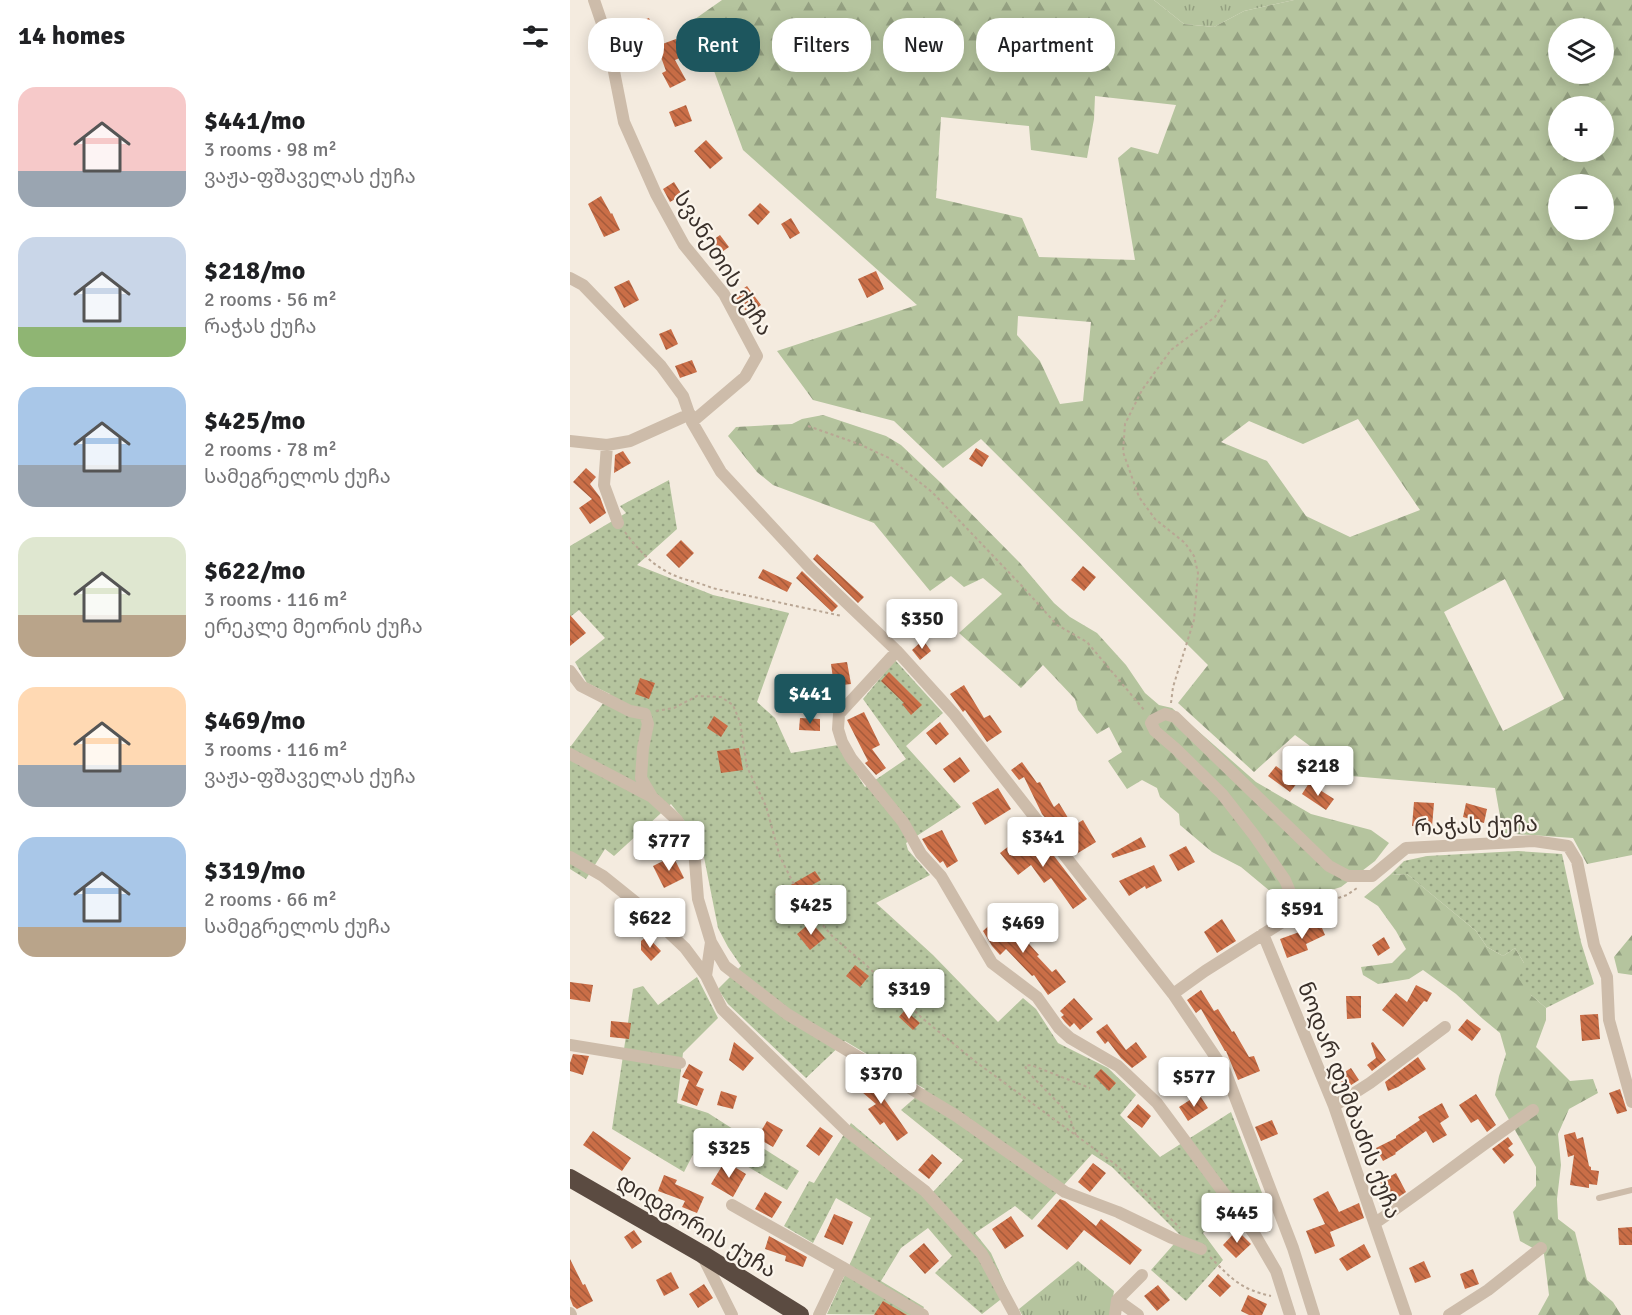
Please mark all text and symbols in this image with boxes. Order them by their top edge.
chip: Buy [588,18,664,72]
chip: Rent [676,18,760,72]
chip: Filters [772,18,871,72]
chip: New [883,18,964,72]
chip: Apartment [976,18,1115,72]
map controls [1548,18,1614,240]
button: layers [1548,18,1614,84]
text: 14 homes [18,20,125,52]
icon: filters [519,20,552,53]
button: + [1548,96,1614,162]
text: $441/mo [204,105,305,137]
icon: home [66,111,138,183]
text: 3 rooms · 98 m² [204,137,337,162]
text: ვაჟა-ფშაველას ქუჩა [204,164,416,189]
button: − [1548,174,1614,240]
street label: სვანეთის ქუჩა [668,186,779,340]
text: $218/mo [204,255,305,287]
icon: home [66,261,138,333]
text: 2 rooms · 56 m² [204,287,337,312]
text: რაჭას ქუჩა [204,314,317,339]
text: $425/mo [204,405,305,437]
icon: home [66,411,138,483]
text: 2 rooms · 78 m² [204,437,337,462]
text: სამეგრელოს ქუჩა [204,464,391,489]
text: $622/mo [204,555,305,587]
icon: home [66,561,138,633]
text: 3 rooms · 116 m² [204,587,348,612]
pin: $350 [886,599,958,650]
text: $350 [900,606,944,631]
text: ერეკლე მეორის ქუჩა [204,614,423,639]
pin: $441 [774,674,846,725]
text: $441 [788,681,832,706]
text: $469/mo [204,705,305,737]
icon: home [66,711,138,783]
text: 3 rooms · 116 m² [204,737,348,762]
pin: $218 [1282,746,1354,797]
text: $218 [1296,753,1340,778]
text: ვაჟა-ფშაველას ქუჩა [204,764,416,789]
street label: რაჭას ქუჩა [1414,810,1538,841]
pin: $341 [1007,817,1079,868]
pin: $777 [633,821,705,872]
text: $341 [1021,824,1065,849]
text: $777 [647,828,691,853]
text: $319/mo [204,855,305,887]
icon: home [66,861,138,933]
pin: $425 [775,885,847,936]
text: 2 rooms · 66 m² [204,887,337,912]
pin: $591 [1266,889,1338,940]
text: $425 [789,892,833,917]
text: $591 [1280,896,1324,921]
pin: $622 [614,898,686,949]
pin: $469 [987,903,1059,954]
text: $622 [628,905,672,930]
text: $469 [1001,910,1045,935]
text: სამეგრელოს ქუჩა [204,914,391,939]
pin: $319 [873,969,945,1020]
text: $319 [887,976,931,1001]
street label: ნოდარ დუმბაძის ქუჩა [1292,978,1407,1222]
pin: $370 [845,1054,917,1105]
pin: $577 [1158,1057,1230,1108]
text: $370 [859,1061,903,1086]
text: $577 [1172,1064,1216,1089]
pin: $325 [693,1128,765,1179]
text: $325 [707,1135,751,1160]
street label: დიდგორის ქუჩა [612,1167,781,1284]
pin: $445 [1201,1193,1273,1244]
text: $445 [1215,1200,1259,1225]

